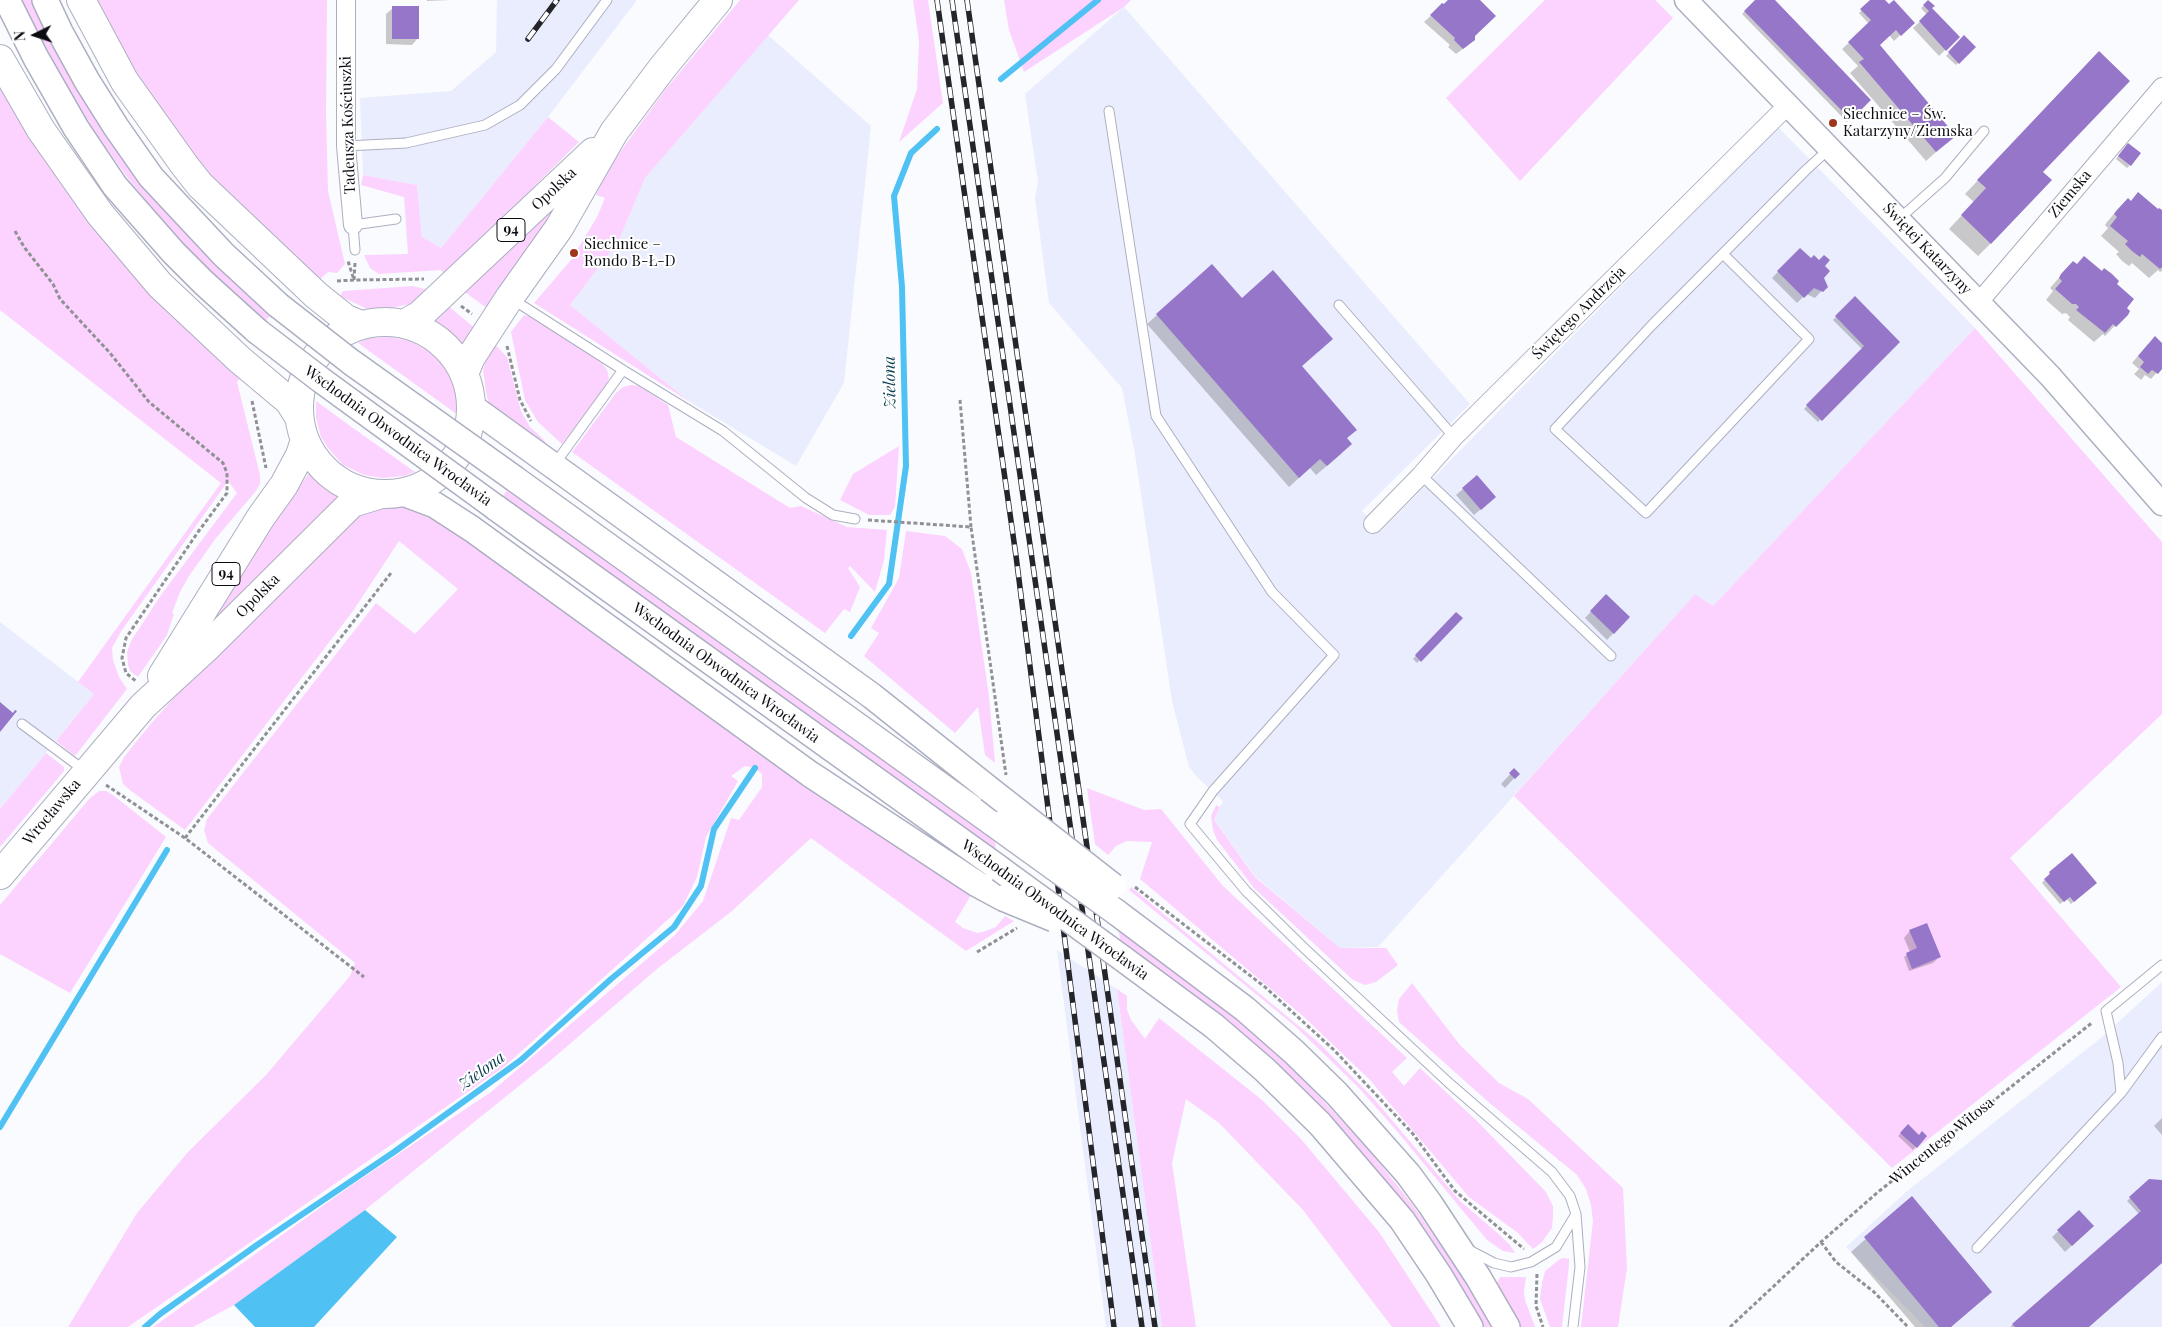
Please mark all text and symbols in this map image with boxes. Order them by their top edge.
north arrow [10,10,60,60]
text: N [10,30,29,42]
street label: Tadeusza Kościuszki [337,56,359,194]
place label: Siechnice – Św. Katarzyny/Ziemska [1843,105,1973,140]
marker: Siechnice – Św. Katarzyny/Ziemska [1827,117,1839,129]
street label: Opolska [528,164,580,214]
street label: Ziemska [2045,167,2095,221]
street label: Świętej Katarzyny [1879,200,1975,298]
road number: 94 [497,218,525,242]
place label: Siechnice – Rondo B-Ł-D [584,235,676,270]
marker: Siechnice – Rondo B-Ł-D [568,247,580,259]
street label: Świętego Andrzeja [1529,263,1629,363]
water label: Zielona [880,356,900,408]
street label: Wschodnia Obwodnica Wrocławia [301,362,495,510]
road number: 94 [212,562,240,586]
street label: Opolska [232,570,284,622]
street label: Wschodnia Obwodnica Wrocławia [629,599,823,747]
street label: Wrocławska [19,775,85,849]
street label: Wschodnia Obwodnica Wrocławia [958,836,1152,984]
water label: Zielona [455,1048,509,1094]
street label: Wincentego Witosa [1886,1094,1998,1188]

